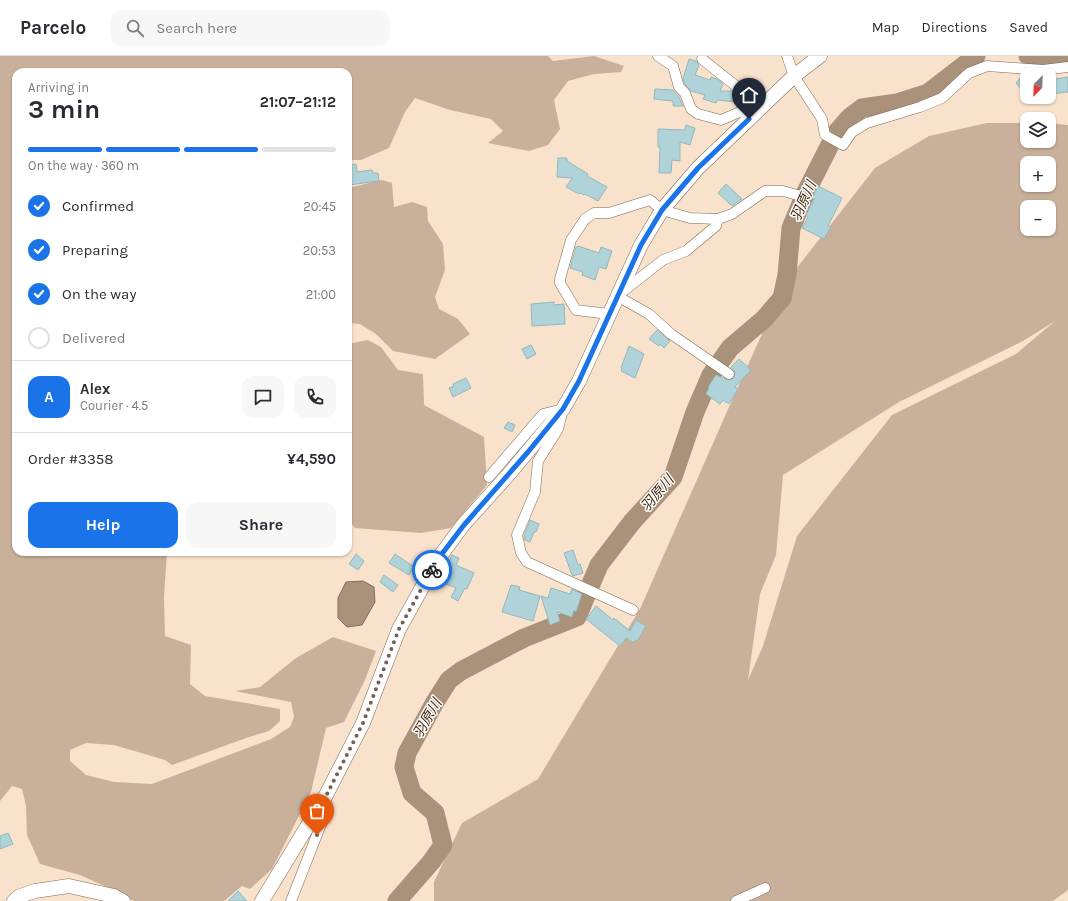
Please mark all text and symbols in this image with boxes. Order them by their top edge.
search box [110,10,390,46]
text: Parcelo [20,17,86,39]
icon: search [124,17,146,39]
text: Search here [156,19,237,37]
text: Map [872,19,900,36]
text: Directions [922,19,987,36]
text: Saved [1009,19,1048,36]
north arrow [1020,68,1056,104]
map controls [1020,68,1056,236]
pin [732,78,766,119]
text: Arriving in [28,80,89,95]
icon: home [738,84,760,106]
text: 21:07–21:12 [260,93,336,111]
text: 3 min [28,94,100,125]
button: layers [1020,112,1056,148]
button: + [1020,156,1056,192]
text: On the way · 360 m [28,158,139,173]
water label: 羽原川 [787,177,821,224]
icon: check [28,195,50,217]
text: Confirmed [62,197,134,215]
text: 20:45 [303,199,336,214]
button: − [1020,200,1056,236]
icon: check [28,239,50,261]
text: Preparing [62,241,128,259]
text: 20:53 [303,243,336,258]
icon: check [28,283,50,305]
text: On the way [62,285,136,303]
text: 21:00 [306,287,336,302]
text: Delivered [62,329,126,347]
button: chat [242,376,284,418]
button: phone [294,376,336,418]
text: Alex [80,380,110,398]
text: A [44,388,54,406]
text: Courier · 4.5 [80,398,148,413]
text: Order #3358 [28,450,113,468]
text: ¥4,590 [287,450,336,468]
water label: 羽原川 [637,470,679,515]
button: Help [28,502,178,548]
button: Share [186,502,336,548]
courier [412,550,452,590]
icon: bike [421,559,443,581]
water label: 羽原川 [410,694,446,741]
pin [300,794,334,835]
icon: bag [306,800,328,822]

